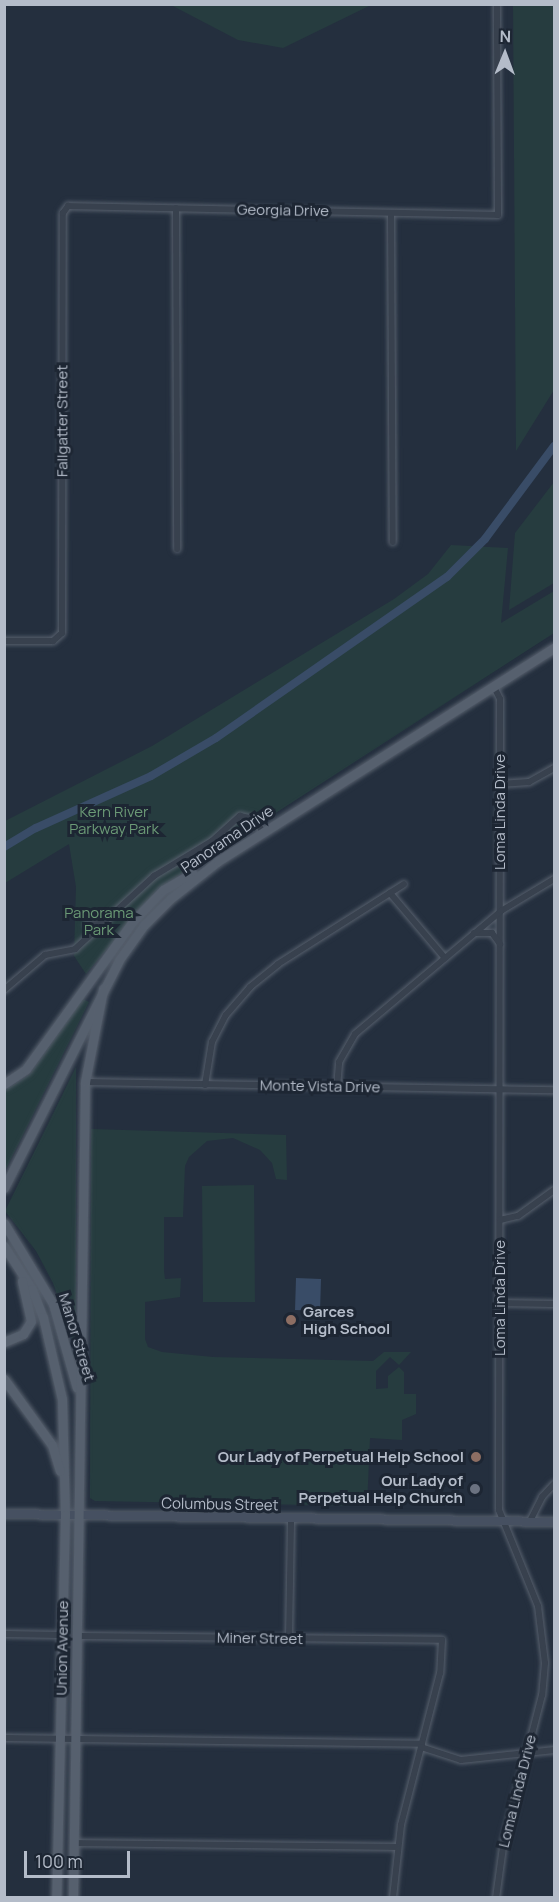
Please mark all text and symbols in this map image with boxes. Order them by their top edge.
north arrow [475,24,535,84]
text: N [499,25,511,47]
street label: Georgia Drive [237,200,329,220]
street label: Fallgatter Street [53,365,71,477]
street label: Loma Linda Drive [491,754,509,870]
park label: Kern River Parkway Park [69,802,159,837]
street label: Panorama Drive [177,802,277,876]
park label: Panorama Park [64,903,134,938]
street label: Monte Vista Drive [260,1076,380,1096]
street label: Loma Linda Drive [491,1240,509,1356]
street label: Manor Street [55,1291,99,1383]
place label: Garces High School [303,1302,390,1337]
marker: Garces High School [284,1313,298,1327]
place label: Our Lady of Perpetual Help School [218,1448,464,1466]
marker: Our Lady of Perpetual Help School [469,1450,483,1464]
place label: Our Lady of Perpetual Help Church [299,1471,463,1506]
marker: Our Lady of Perpetual Help Church [468,1482,482,1496]
street label: Columbus Street [161,1494,279,1514]
street label: Union Avenue [52,1600,72,1696]
street label: Miner Street [217,1628,303,1648]
street label: Loma Linda Drive [494,1733,540,1849]
scale bar [27,1839,134,1877]
text: 100 m [35,1849,83,1873]

